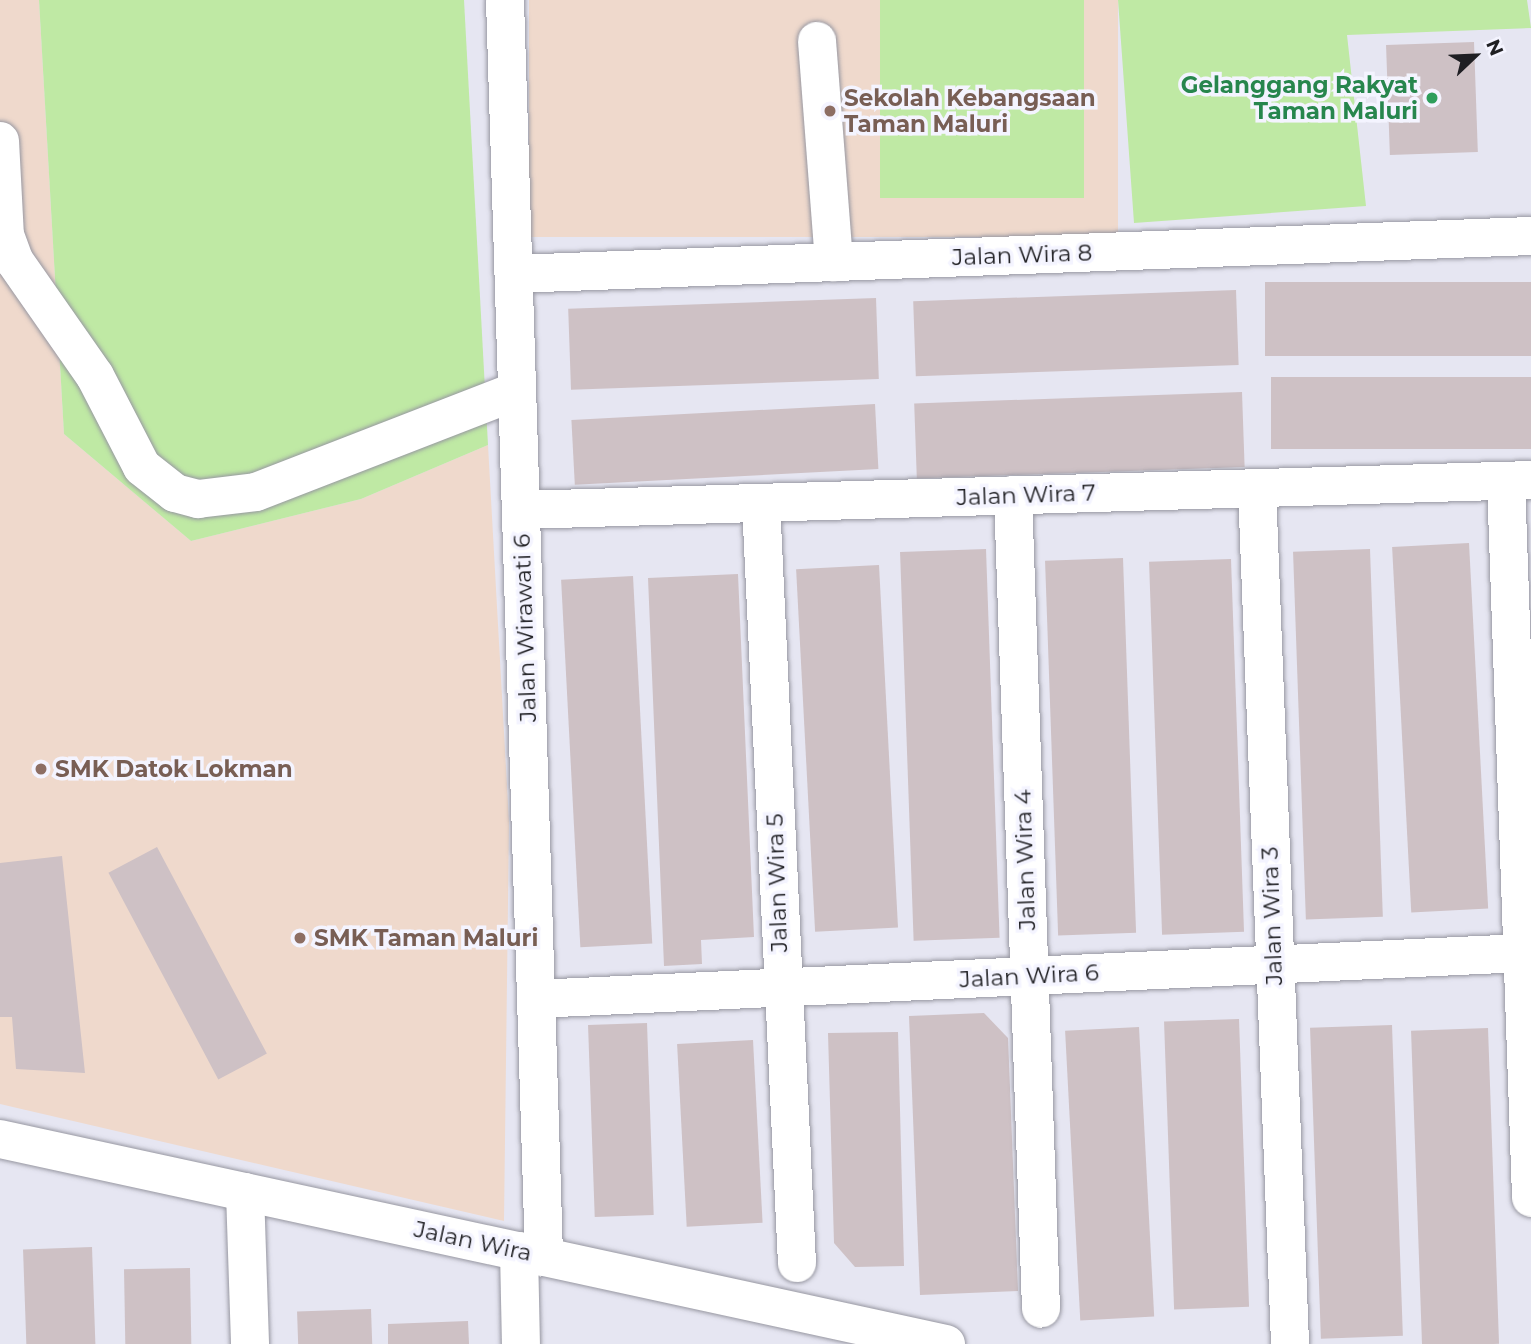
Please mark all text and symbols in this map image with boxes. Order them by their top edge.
north arrow [1440,21,1510,91]
text: N [1481,36,1508,59]
place label: Gelanggang Rakyat Taman Maluri [1181,71,1418,125]
place label: Sekolah Kebangsaan Taman Maluri [844,84,1096,138]
marker: Gelanggang Rakyat Taman Maluri [1424,90,1440,106]
marker: Sekolah Kebangsaan Taman Maluri [822,103,838,119]
street label: Jalan Wira 8 [951,239,1093,271]
street label: Jalan Wira 7 [956,479,1096,511]
street label: Jalan Wirawati 6 [508,533,542,723]
place label: SMK Datok Lokman [55,755,293,783]
marker: SMK Datok Lokman [33,761,49,777]
street label: Jalan Wira 4 [1009,789,1041,931]
street label: Jalan Wira 5 [761,813,793,953]
street label: Jalan Wira 3 [1256,846,1288,986]
place label: SMK Taman Maluri [314,924,538,952]
marker: SMK Taman Maluri [292,930,308,946]
street label: Jalan Wira 6 [959,959,1099,993]
street label: Jalan Wira [412,1215,534,1267]

